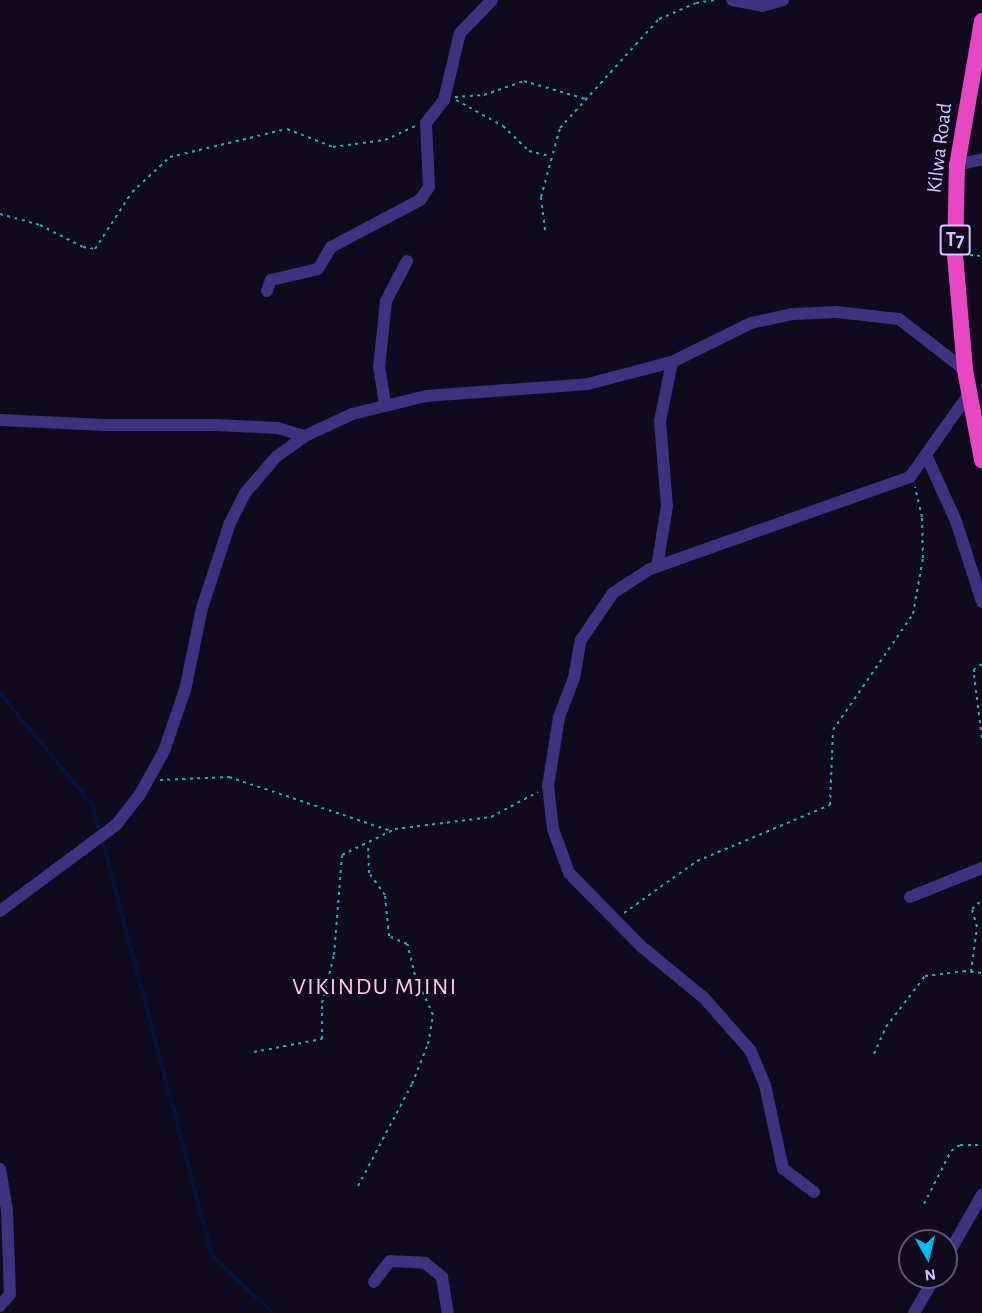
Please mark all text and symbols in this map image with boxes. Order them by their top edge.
street label: Kilwa Road [922,102,958,194]
road number: T7 [938,223,972,257]
district label: VIKINDU MJINI [292,974,458,1002]
north arrow [898,1229,958,1289]
text: N [924,1266,937,1284]

